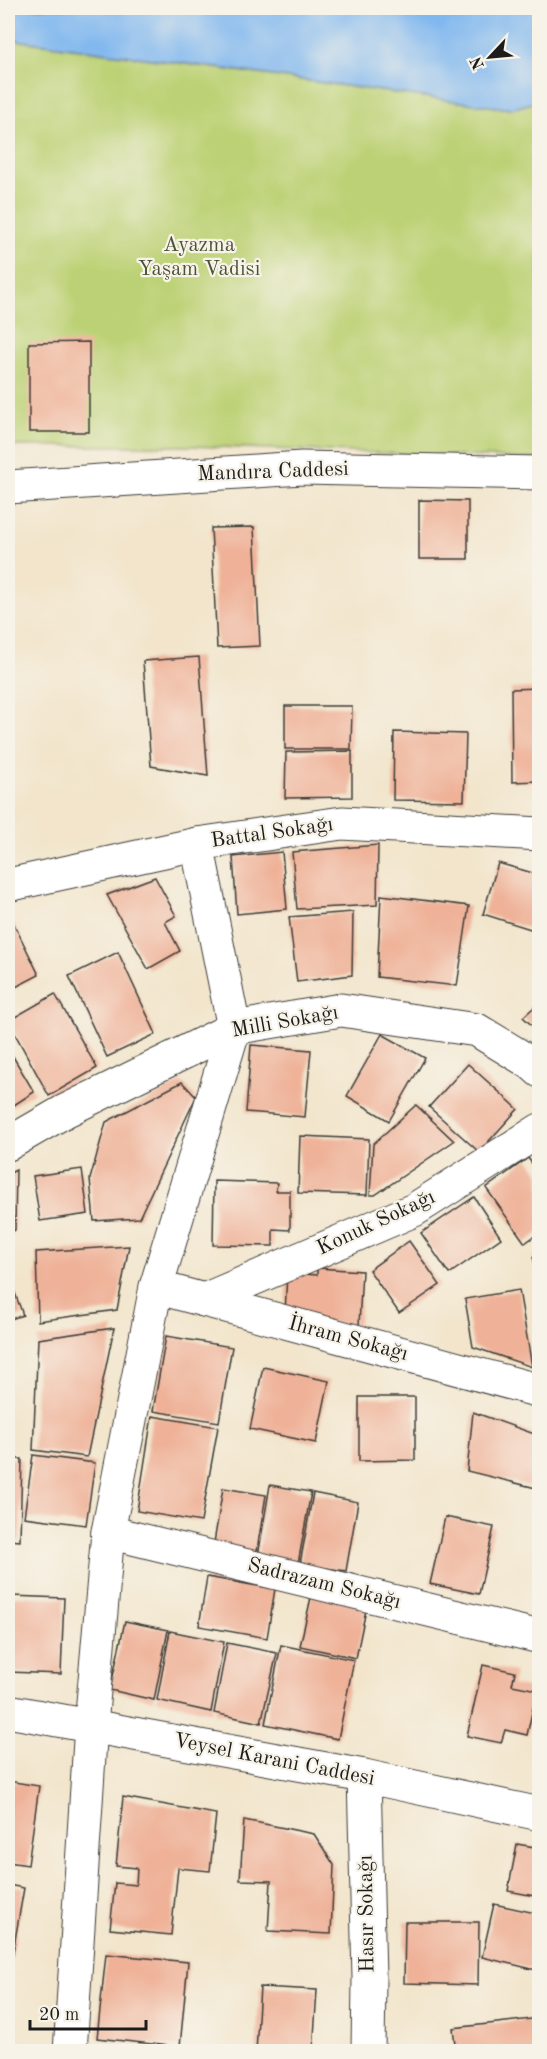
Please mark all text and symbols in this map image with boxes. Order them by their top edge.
north arrow [460,27,520,87]
text: N [468,53,488,72]
park label: Ayazma Yaşam Vadisi [138,235,260,280]
street label: Mandıra Caddesi [197,459,349,485]
street label: Battal Sokağı [210,814,334,852]
street label: Milli Sokağı [230,1002,340,1042]
street label: Konuk Sokağı [314,1187,438,1259]
street label: İhram Sokağı [286,1309,411,1365]
street label: Sadrazam Sokağı [245,1555,403,1613]
street label: Veysel Karani Caddesi [172,1730,376,1790]
street label: Hasır Sokağı [355,1855,379,1973]
scale bar [30,1993,146,2031]
text: 20 m [39,2006,79,2024]

